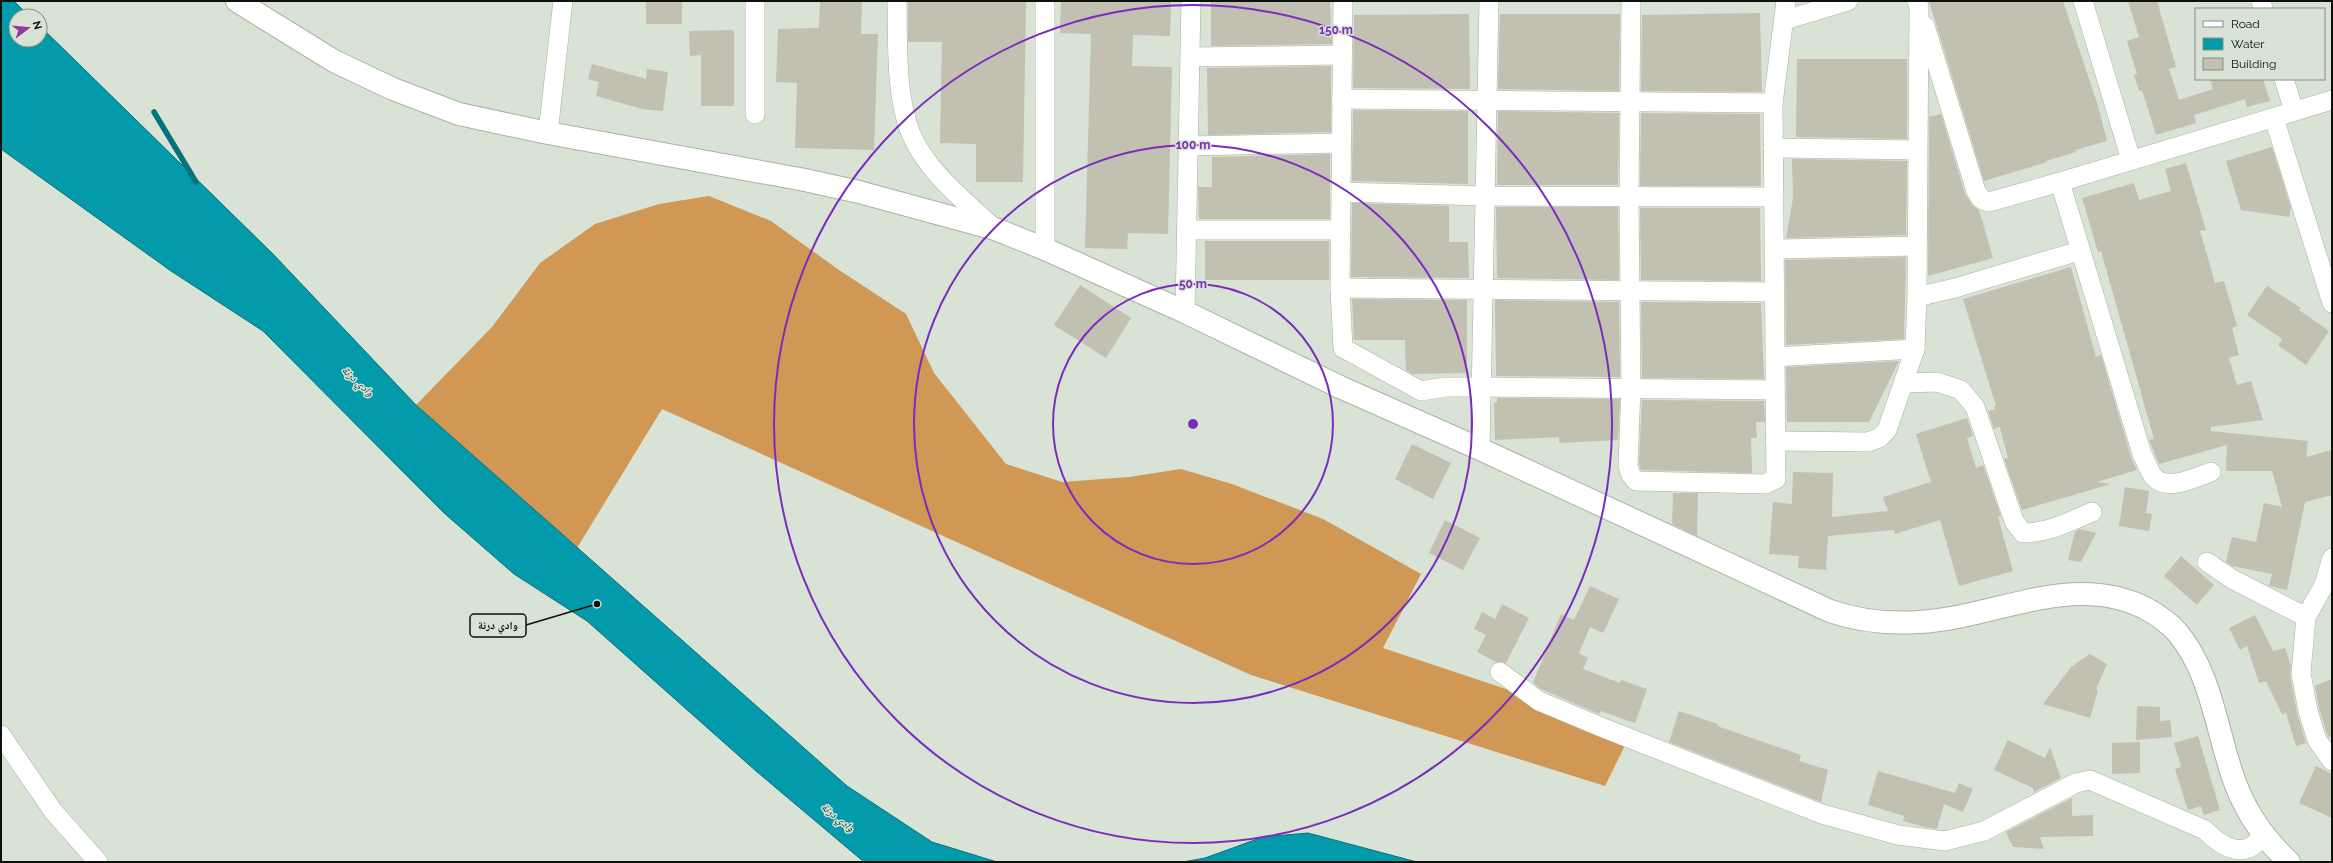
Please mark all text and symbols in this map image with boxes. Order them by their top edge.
north arrow [8,8,48,48]
legend [2195,8,2325,80]
text: Road [2231,17,2260,31]
text: N [30,20,45,31]
text: 150 m [1319,23,1353,37]
text: Water [2231,37,2265,51]
text: Building [2231,57,2277,71]
text: 100 m [1176,138,1210,152]
text: 50 m [1179,277,1207,291]
water label: وادي درنة [338,363,376,401]
centre of rings [1186,417,1200,431]
callout: وادي درنة [470,614,526,637]
text: وادي درنة [478,619,518,634]
water label: وادي درنة [817,800,857,836]

